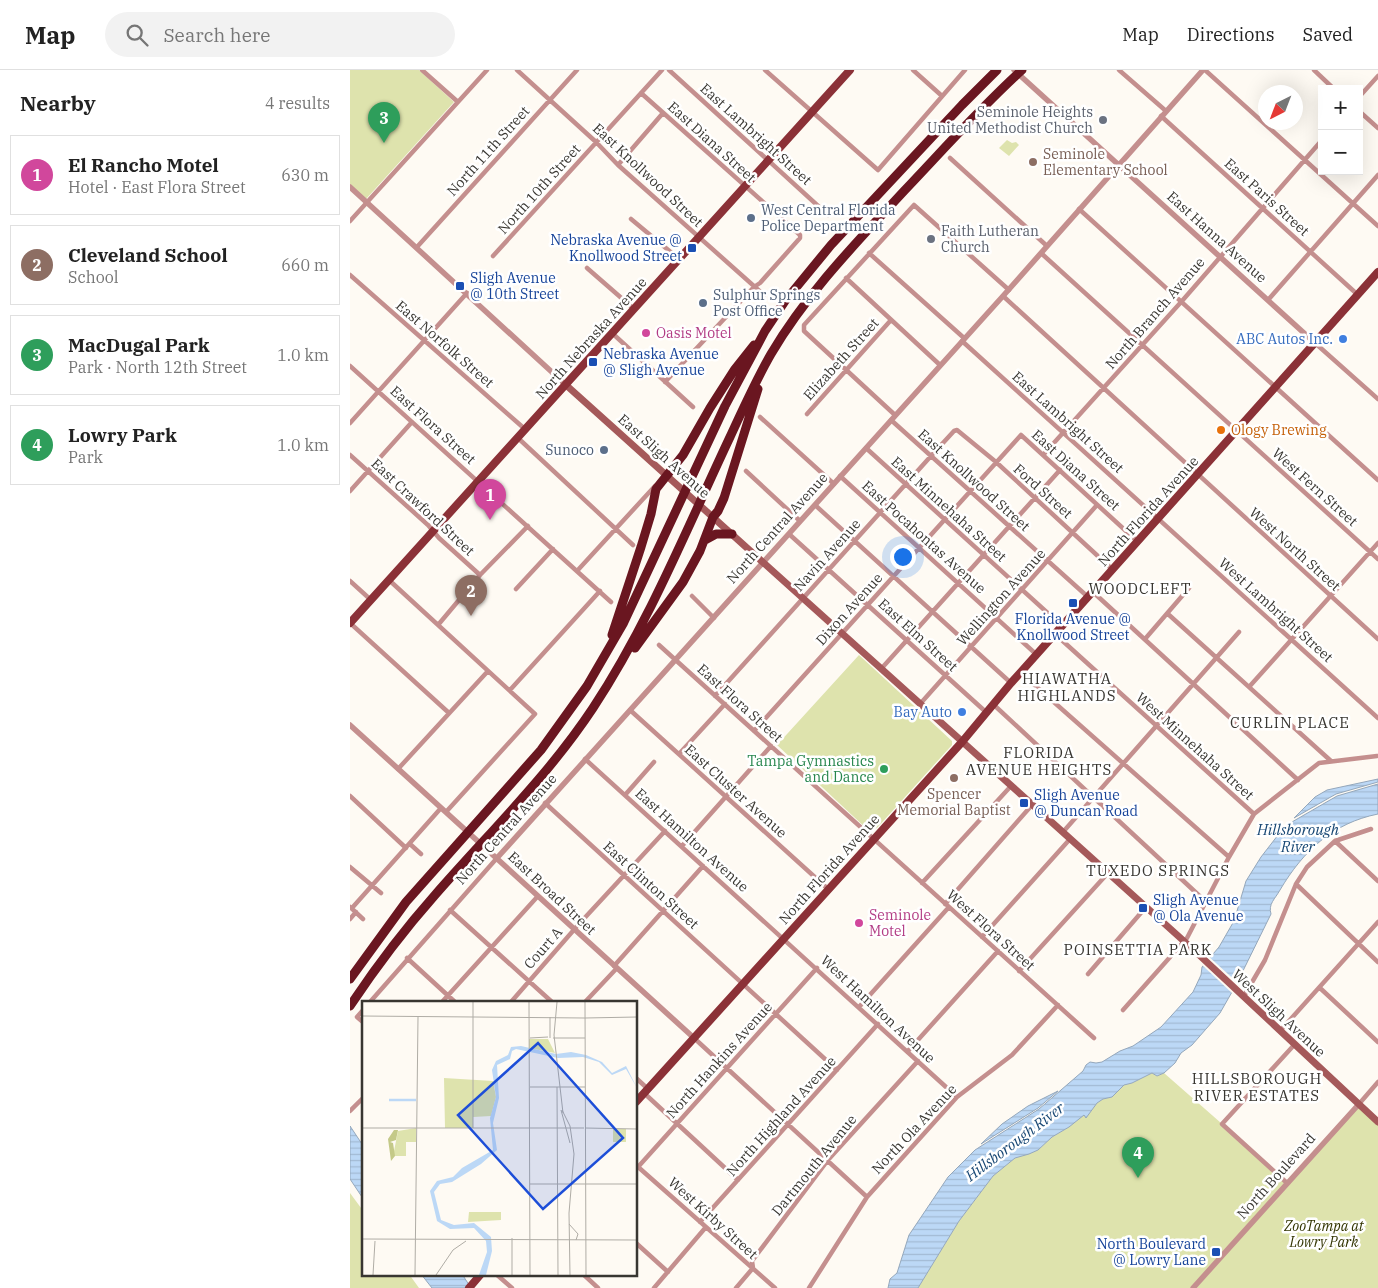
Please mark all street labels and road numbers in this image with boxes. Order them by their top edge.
street label: East Lambright Street [697,79,815,189]
street label: East Diana Street [664,98,760,186]
street label: North 11th Street [443,102,533,200]
street label: East Knollwood Street [589,119,707,231]
street label: North 10th Street [494,140,584,238]
street label: East Paris Street [1221,154,1313,240]
street label: East Hanna Avenue [1163,187,1271,287]
street label: North Branch Avenue [1101,253,1209,373]
street label: North Nebraska Avenue [532,273,650,403]
street label: East Norfolk Street [392,296,498,392]
street label: Elizabeth Street [799,314,883,404]
street label: East Lambright Street [1009,367,1127,477]
street label: East Flora Street [387,382,479,468]
street label: East Sligh Avenue [614,410,714,502]
street label: East Knollwood Street [914,425,1034,535]
street label: East Diana Street [1028,426,1124,514]
street label: West Fern Street [1269,444,1361,530]
street label: East Minnehaha Street [888,452,1010,566]
street label: North Florida Avenue [1094,452,1202,570]
street label: East Crawford Street [368,454,479,560]
street label: Ford Street [1010,460,1076,522]
street label: North Central Avenue [723,469,831,587]
street label: East Pocahontas Avenue [858,477,990,597]
street label: West North Street [1246,503,1344,595]
street label: Navin Avenue [790,515,864,595]
street label: Wellington Avenue [953,545,1049,649]
street label: West Lambright Street [1215,554,1337,666]
street label: Dixon Avenue [812,569,886,649]
street label: East Elm Street [875,595,961,675]
street label: East Flora Street [694,660,786,746]
street label: West Minnehaha Street [1132,688,1258,804]
street label: East Cluster Avenue [681,740,791,842]
street label: North Central Avenue [452,770,560,888]
street label: East Hamilton Avenue [632,784,752,896]
street label: North Florida Avenue [775,810,883,928]
street label: East Clinton Street [599,837,703,933]
street label: East Broad Street [504,848,600,938]
street label: West Flora Street [943,886,1039,974]
street label: Court A [520,923,566,973]
street label: West Hamilton Avenue [817,951,939,1067]
street label: West Sligh Avenue [1229,965,1329,1061]
street label: North Hankins Avenue [662,998,776,1122]
street label: North Highland Avenue [722,1052,840,1180]
street label: North Ola Avenue [868,1080,960,1178]
street label: Dartmouth Avenue [768,1111,860,1219]
street label: North Boulevard [1233,1129,1320,1223]
street label: West Kirby Street [665,1173,762,1263]

